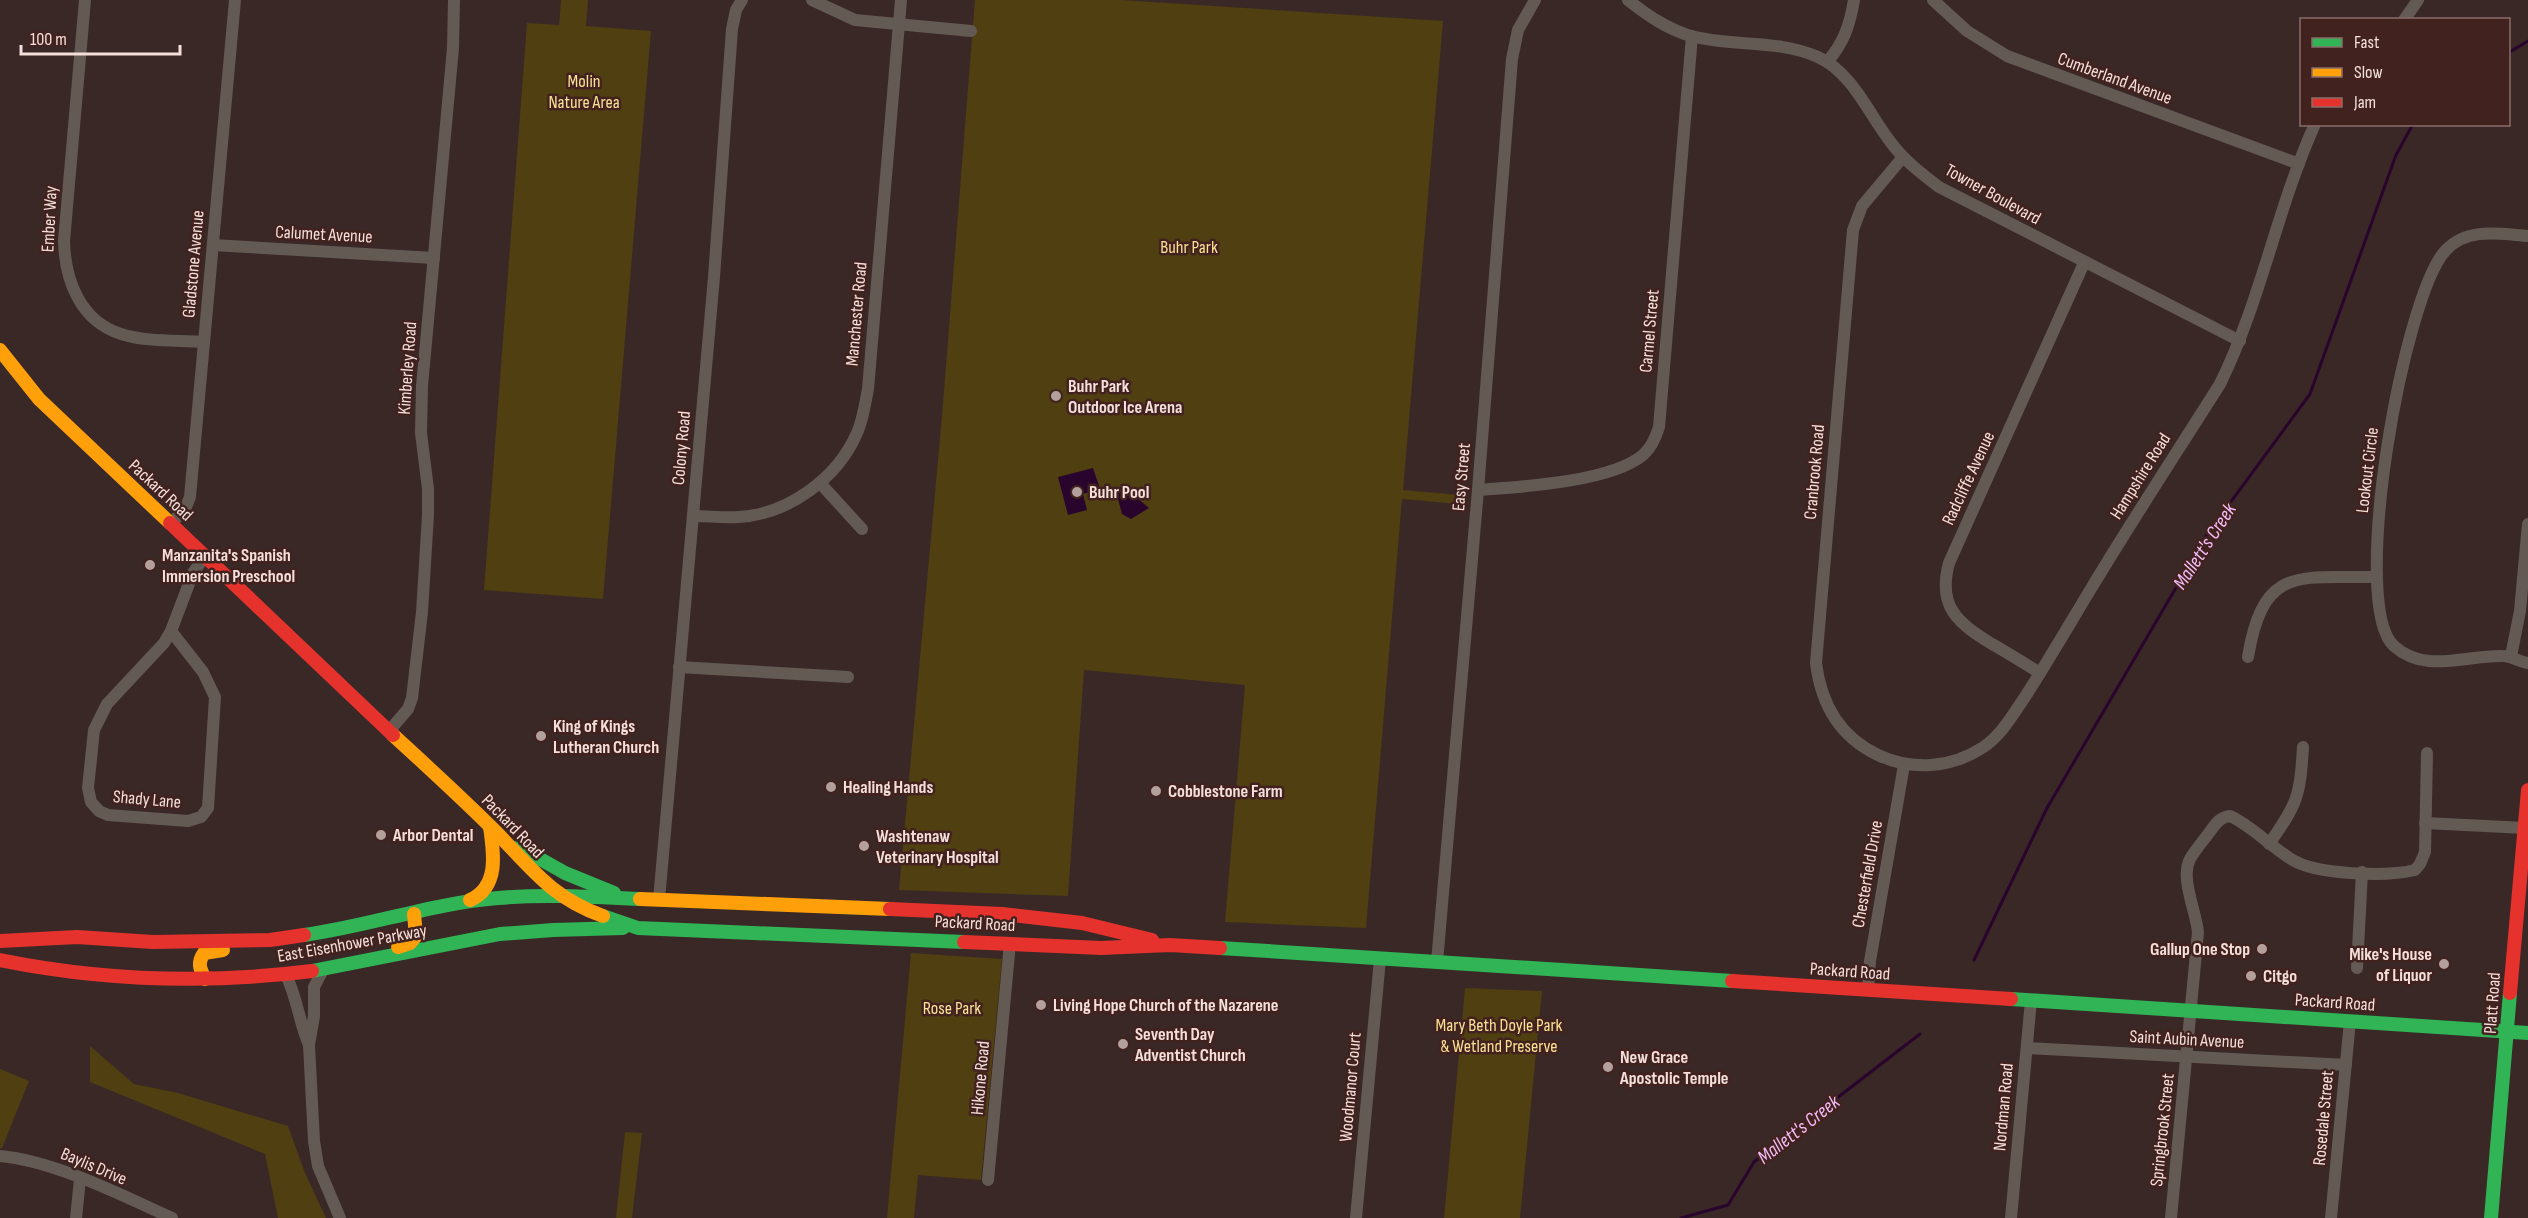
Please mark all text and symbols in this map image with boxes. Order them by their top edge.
scale bar [21,18,180,56]
legend [2300,18,2510,126]
text: 100 m [30,29,67,50]
text: Fast [2354,32,2380,53]
street label: Cumberland Avenue [2055,48,2175,109]
text: Slow [2354,62,2383,83]
park label: Molin Nature Area [548,71,620,113]
text: Jam [2353,92,2376,113]
street label: Towner Boulevard [1941,160,2044,229]
street label: Ember Way [37,185,62,253]
street label: Gladstone Avenue [178,209,209,319]
street label: Calumet Avenue [275,221,373,248]
park label: Buhr Park [1160,237,1218,258]
street label: Manchester Road [841,261,872,367]
street label: Carmel Street [1635,288,1664,374]
street label: Kimberley Road [394,321,421,415]
place label: Buhr Park Outdoor Ice Arena [1068,376,1182,418]
marker: Buhr Park Outdoor Ice Arena [1049,389,1063,403]
street label: Colony Road [668,410,695,486]
street label: Cranbrook Road [1800,424,1829,520]
street label: Lookout Circle [2352,426,2383,514]
street label: Radcliffe Avenue [1938,428,1999,528]
street label: Hampshire Road [2106,429,2175,523]
street label: Easy Street [1448,442,1475,512]
street label: Packard Road [124,455,197,526]
place label: Buhr Pool [1089,482,1149,503]
marker: Buhr Pool [1070,485,1084,499]
water label: Mallett's Creek [2168,499,2242,594]
place label: Manzanita's Spanish Immersion Preschool [162,545,295,587]
marker: Manzanita's Spanish Immersion Preschool [143,558,157,572]
place label: King of Kings Lutheran Church [553,716,659,758]
marker: King of Kings Lutheran Church [534,729,548,743]
place label: Healing Hands [843,777,933,798]
marker: Healing Hands [824,780,838,794]
place label: Cobblestone Farm [1168,781,1283,802]
marker: Cobblestone Farm [1149,784,1163,798]
street label: Shady Lane [112,786,182,813]
street label: Packard Road [477,790,548,863]
street label: Chesterfield Drive [1848,819,1887,929]
place label: Arbor Dental [392,825,473,846]
place label: Washtenaw Veterinary Hospital [876,826,999,868]
marker: Arbor Dental [374,828,388,842]
marker: Washtenaw Veterinary Hospital [857,839,871,853]
street label: Packard Road [934,911,1016,936]
street label: East Eisenhower Parkway [276,920,429,967]
place label: Gallup One Stop [2150,939,2250,960]
marker: Gallup One Stop [2255,942,2269,956]
place label: Mike's House of Liquor [2349,944,2432,986]
marker: Mike's House of Liquor [2437,957,2451,971]
street label: Packard Road [1809,958,1891,985]
place label: Citgo [2263,966,2297,987]
marker: Citgo [2244,969,2258,983]
street label: Platt Road [2480,972,2505,1035]
street label: Packard Road [2294,989,2376,1016]
place label: Living Hope Church of the Nazarene [1053,995,1279,1016]
park label: Rose Park [923,998,981,1019]
marker: Living Hope Church of the Nazarene [1034,998,1048,1012]
park label: Mary Beth Doyle Park & Wetland Preserve [1436,1015,1563,1057]
place label: Seventh Day Adventist Church [1134,1024,1246,1066]
street label: Saint Aubin Avenue [2129,1026,2245,1053]
street label: Woodmanor Court [1335,1031,1366,1143]
marker: Seventh Day Adventist Church [1116,1037,1130,1051]
street label: Hikone Road [967,1040,994,1116]
place label: New Grace Apostolic Temple [1619,1047,1729,1089]
marker: New Grace Apostolic Temple [1601,1060,1615,1074]
street label: Nordman Road [1989,1062,2018,1152]
street label: Rosedale Street [2309,1069,2338,1166]
street label: Springbrook Street [2146,1072,2179,1188]
water label: Mallett's Creek [1753,1090,1845,1169]
street label: Baylis Drive [58,1143,130,1190]

